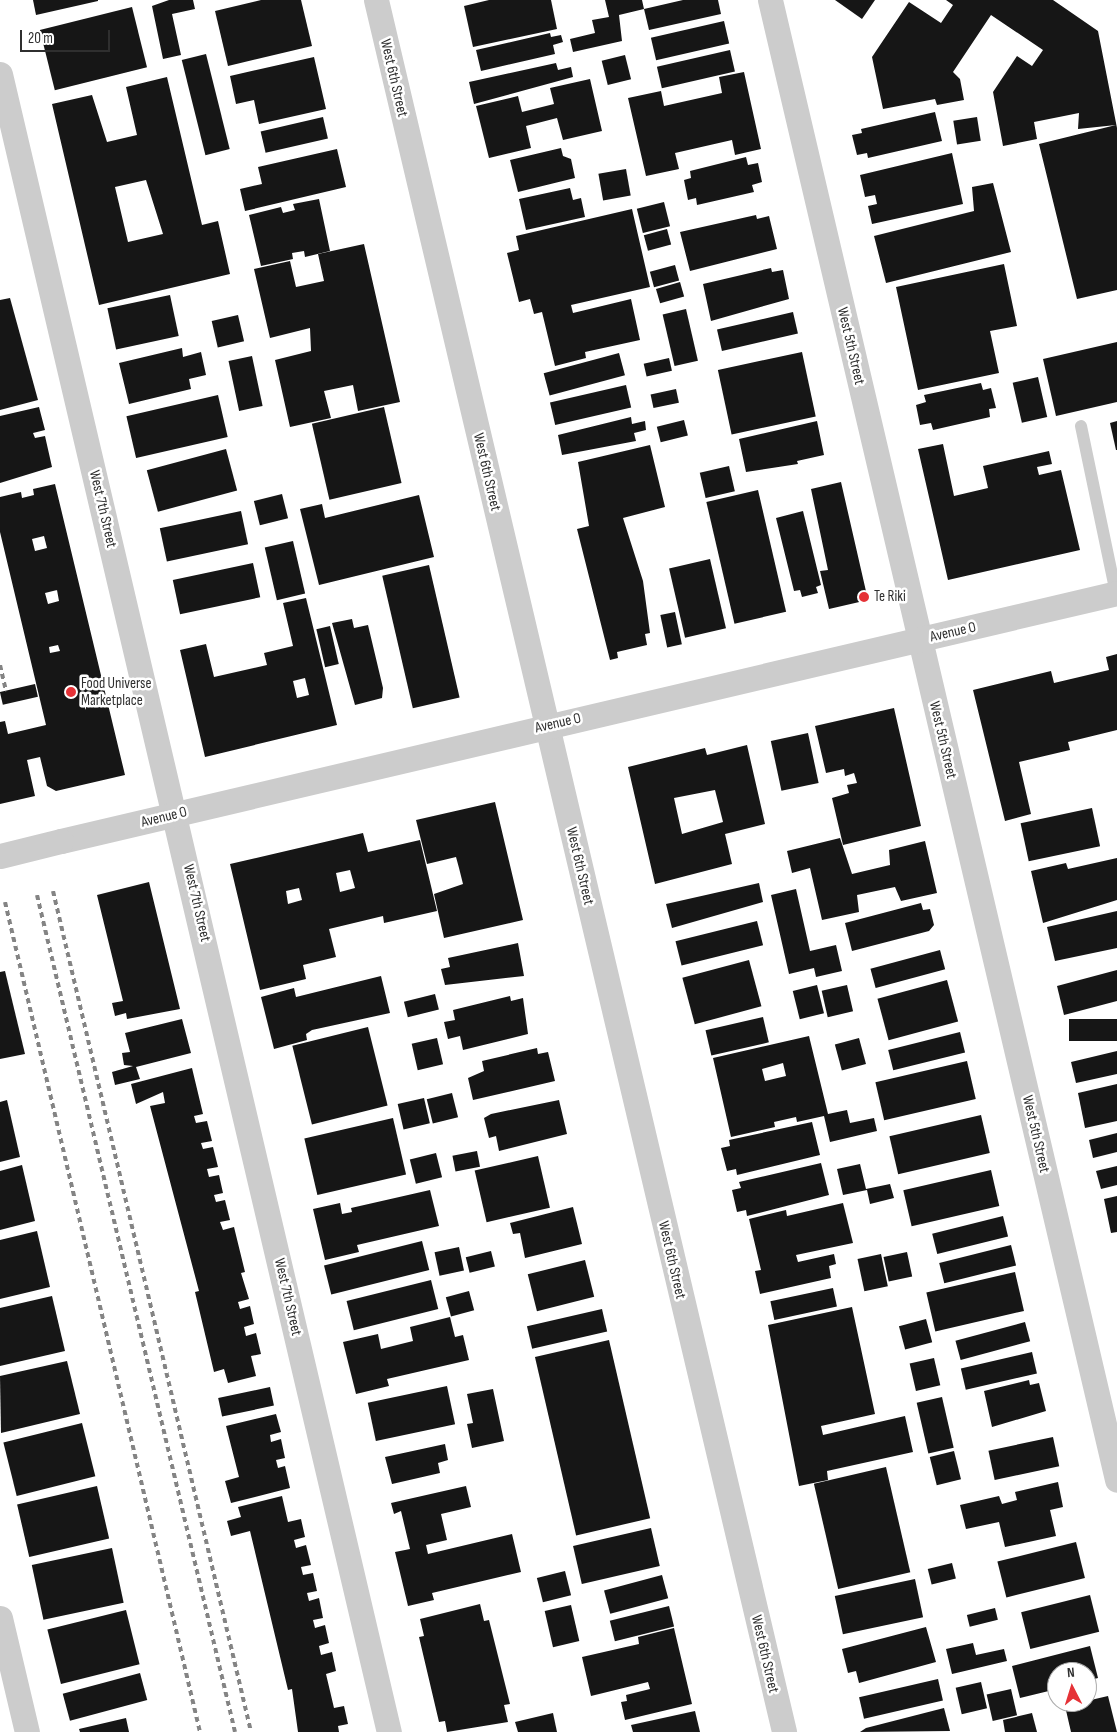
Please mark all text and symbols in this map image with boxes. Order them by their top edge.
scale bar [22,20,112,52]
text: 20 m [28,29,53,48]
street label: West 6th Street [376,37,412,119]
street label: West 5th Street [833,306,869,386]
street label: West 6th Street [469,431,505,513]
street label: West 7th Street [85,468,121,550]
place label: Te Riki [874,588,906,606]
marker: Te Riki [858,591,870,603]
street label: Avenue O [928,618,978,646]
place label: Food Universe Marketplace [81,674,151,709]
marker: Food Universe Marketplace [65,686,77,698]
street label: West 5th Street [925,700,961,780]
street label: Avenue O [533,709,583,737]
street label: Avenue O [139,803,189,831]
street label: West 6th Street [562,825,598,907]
street label: West 7th Street [179,862,215,944]
street label: West 5th Street [1018,1094,1054,1174]
street label: West 6th Street [654,1219,690,1301]
street label: West 7th Street [270,1256,306,1338]
street label: West 6th Street [747,1613,783,1695]
north arrow [1047,1662,1097,1712]
text: N [1066,1664,1075,1681]

